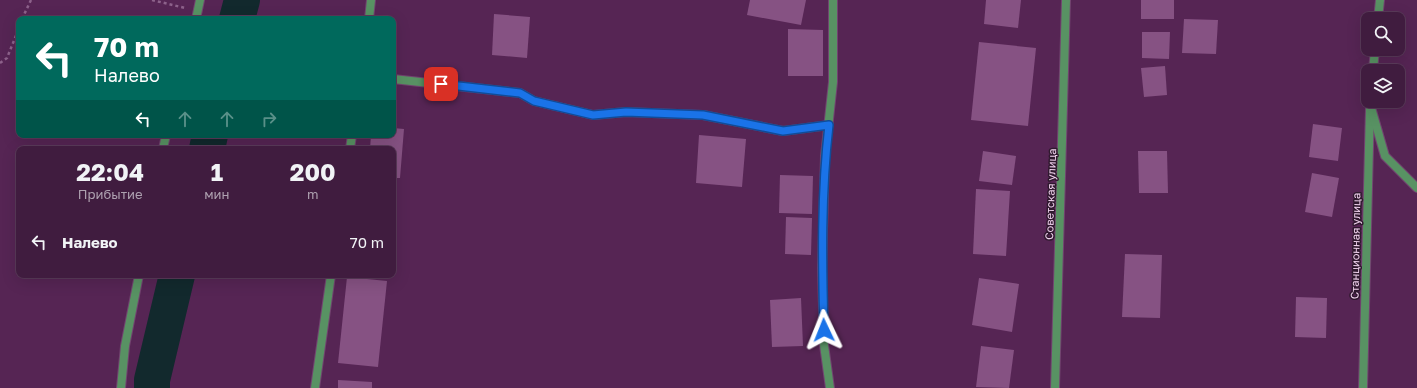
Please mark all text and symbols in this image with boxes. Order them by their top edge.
map controls [1361,12,1405,108]
button: search [1361,12,1405,56]
text: 70 m [94,30,159,63]
icon: left [28,32,80,84]
text: Налево [94,64,160,86]
button: layers [1361,64,1405,108]
pin [424,67,458,101]
icon: arrive [430,73,452,95]
icon: left [132,108,154,130]
icon: ahead [174,108,196,130]
icon: ahead [216,108,238,130]
icon: right [258,108,280,130]
street label: Советская улица [1042,148,1058,240]
text: 22:04 [76,157,144,186]
text: 1 [211,157,223,186]
text: 200 [290,157,336,186]
text: Прибытие [78,186,142,202]
text: мин [204,186,229,202]
text: m [307,186,318,202]
street label: Станционная улица [1348,193,1362,299]
icon: left [28,231,50,253]
text: Налево [62,233,118,251]
text: 70 m [350,233,384,251]
position arrow [803,309,845,351]

